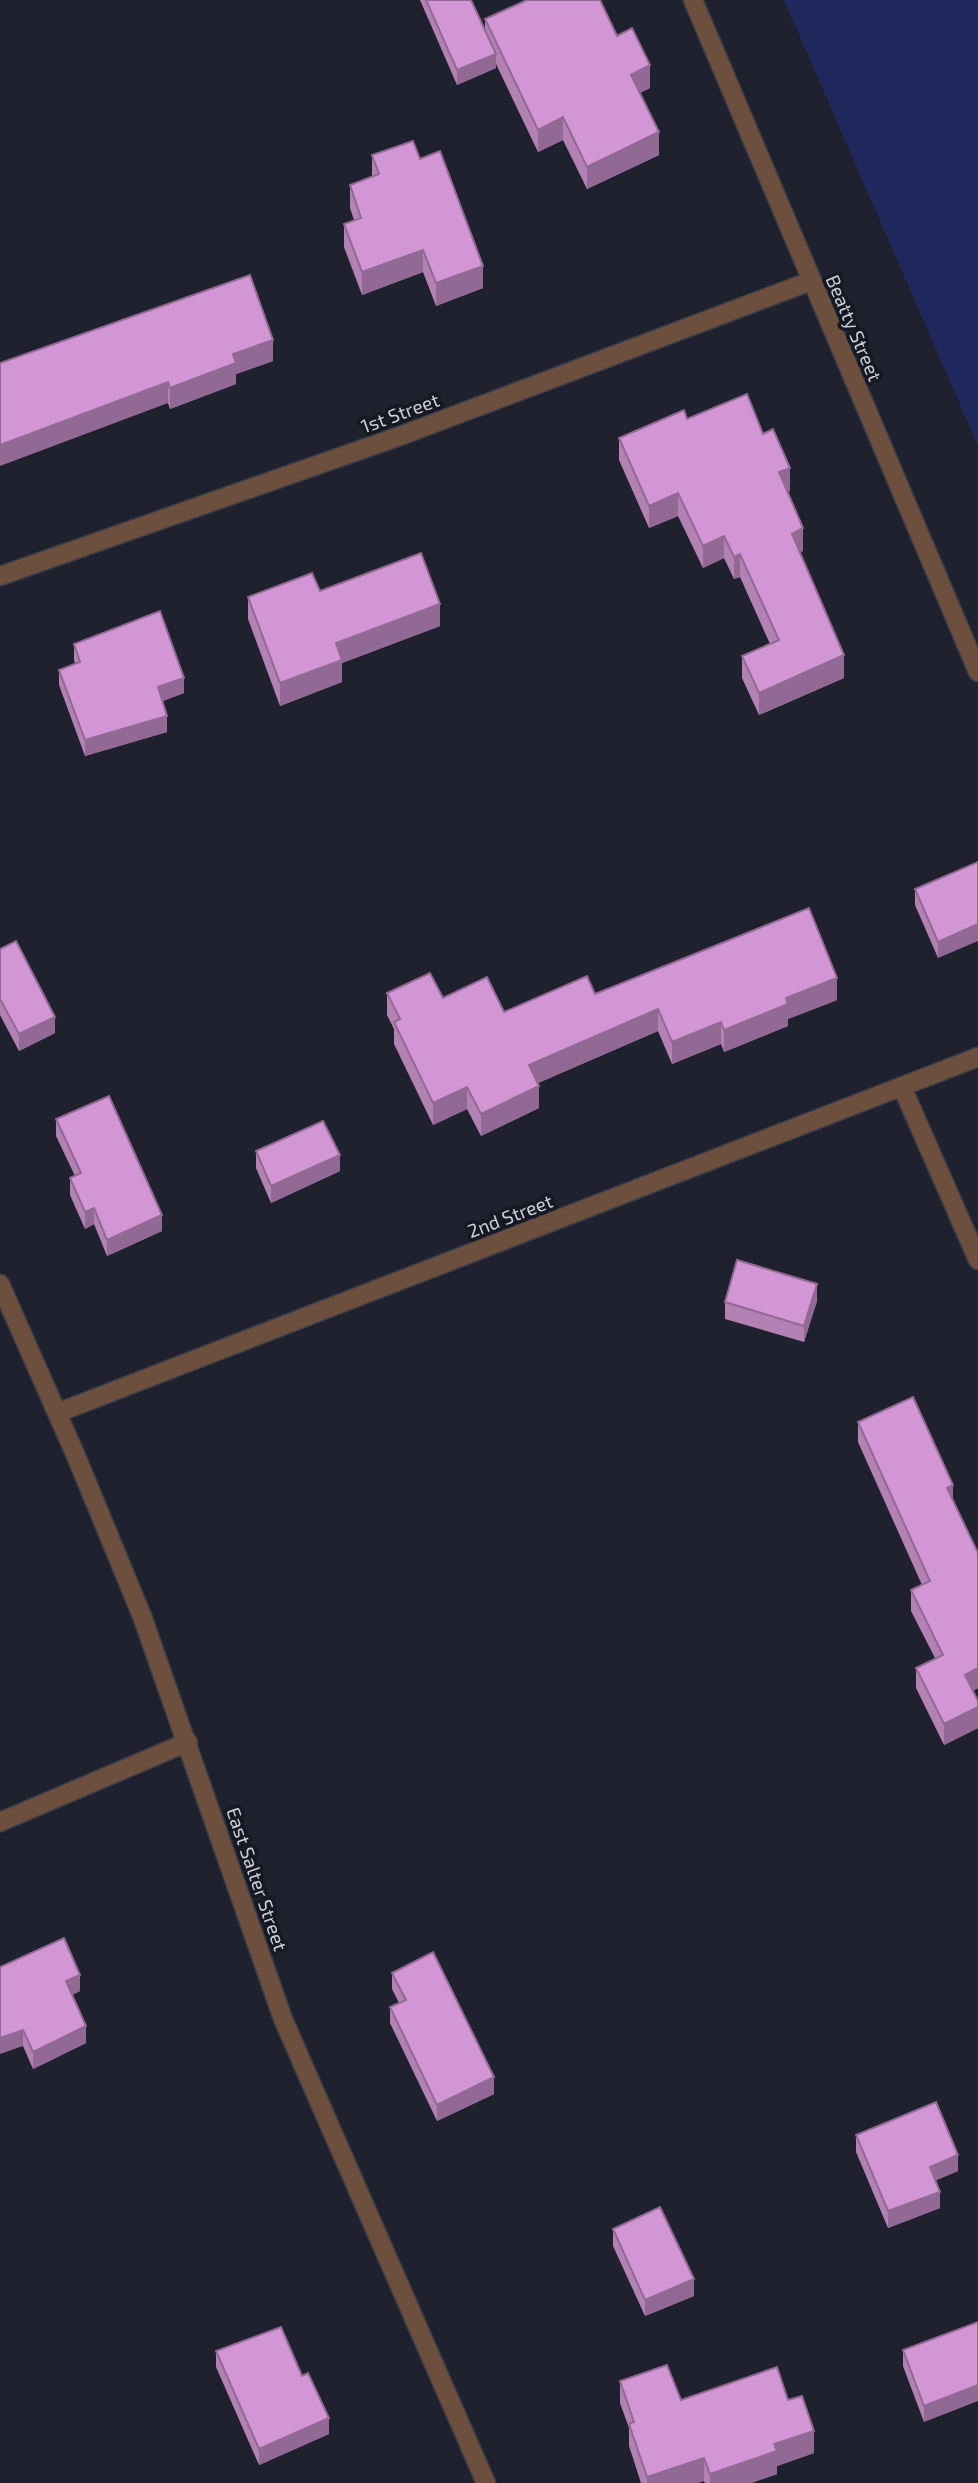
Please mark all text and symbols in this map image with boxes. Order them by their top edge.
street label: Beatty Street [822,271,887,385]
street label: 1st Street [358,388,442,437]
street label: 2nd Street [464,1189,556,1242]
street label: East Salter Street [222,1804,293,1954]

